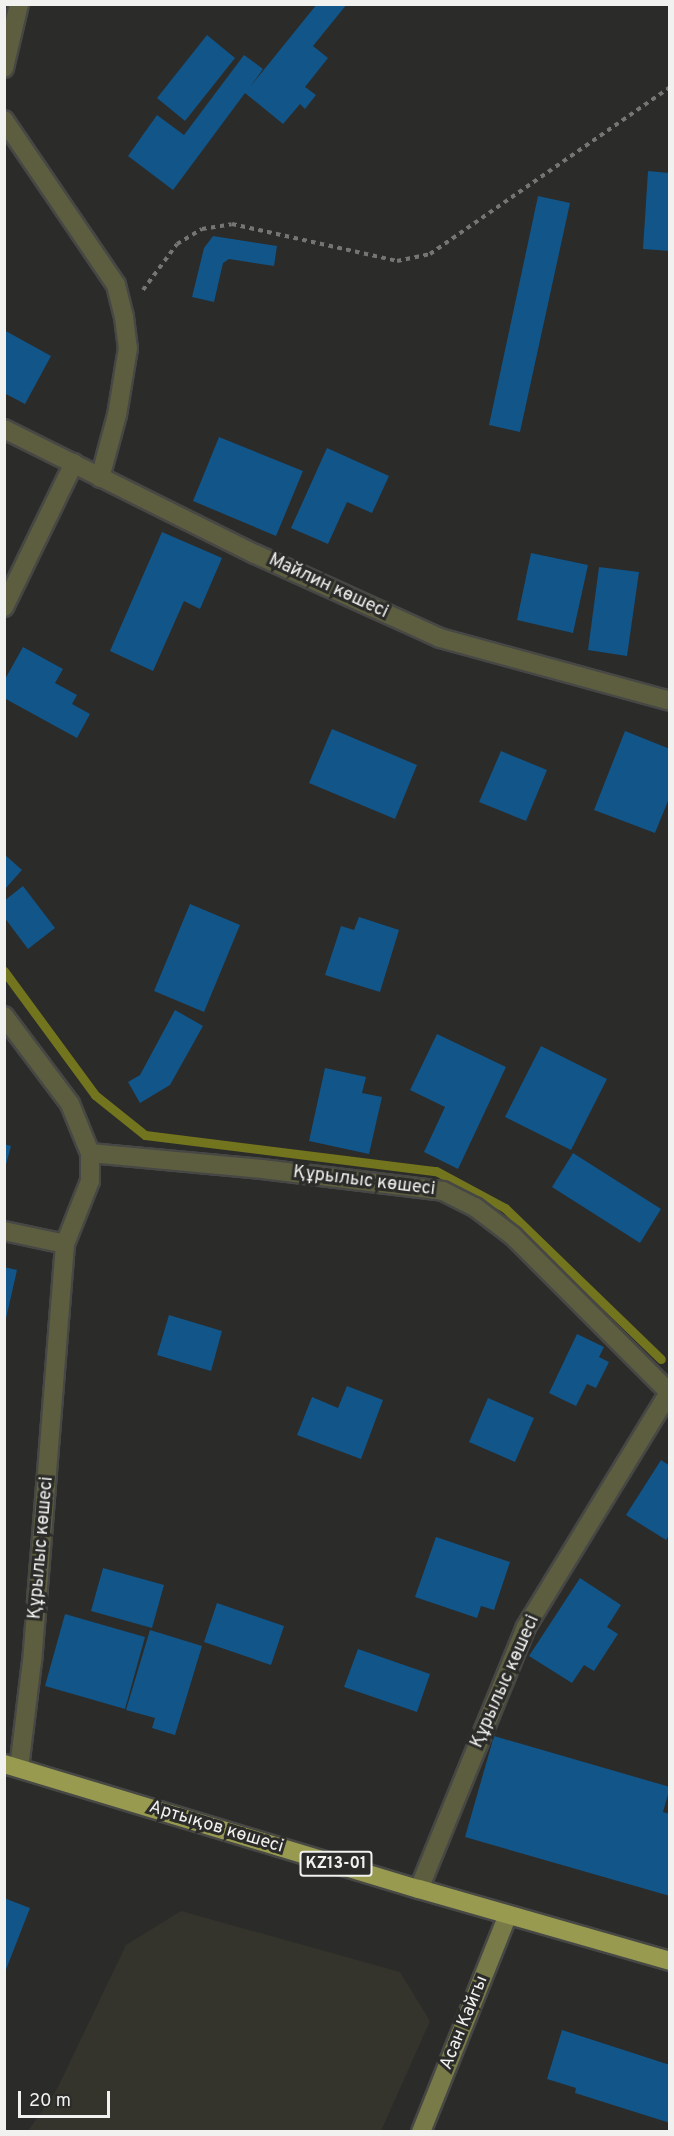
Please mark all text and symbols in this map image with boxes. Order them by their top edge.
street label: Майлин көшесі [265,550,391,624]
street label: Құрылыс көшесі [292,1163,436,1201]
street label: Құрылыс көшесі [25,1476,59,1620]
street label: Құрылыс көшесі [467,1612,545,1752]
street label: Артықов көшесі [146,1797,286,1859]
road number: KZ13-01 [298,1851,374,1877]
street label: Асан Кайгы [436,1973,494,2073]
scale bar [21,2079,112,2117]
text: 20 m [29,2090,71,2113]

